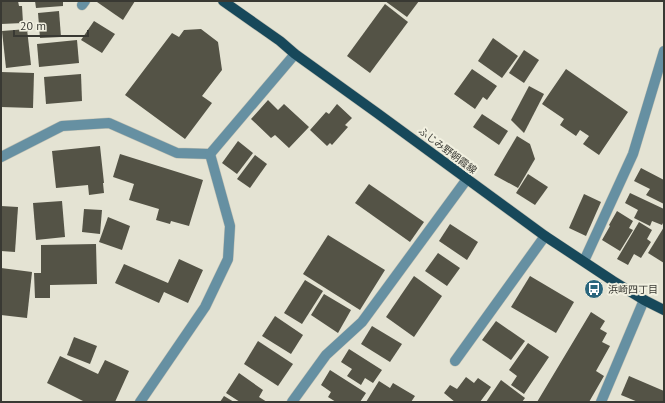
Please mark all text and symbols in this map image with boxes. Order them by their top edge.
scale bar [14,12,88,38]
text: 20 m [20,18,46,33]
street label: ふじみ野朝霞線 [416,124,480,177]
bus stop icon: 浜崎四丁目 [583,278,605,300]
place label: 浜崎四丁目 [608,283,658,296]

